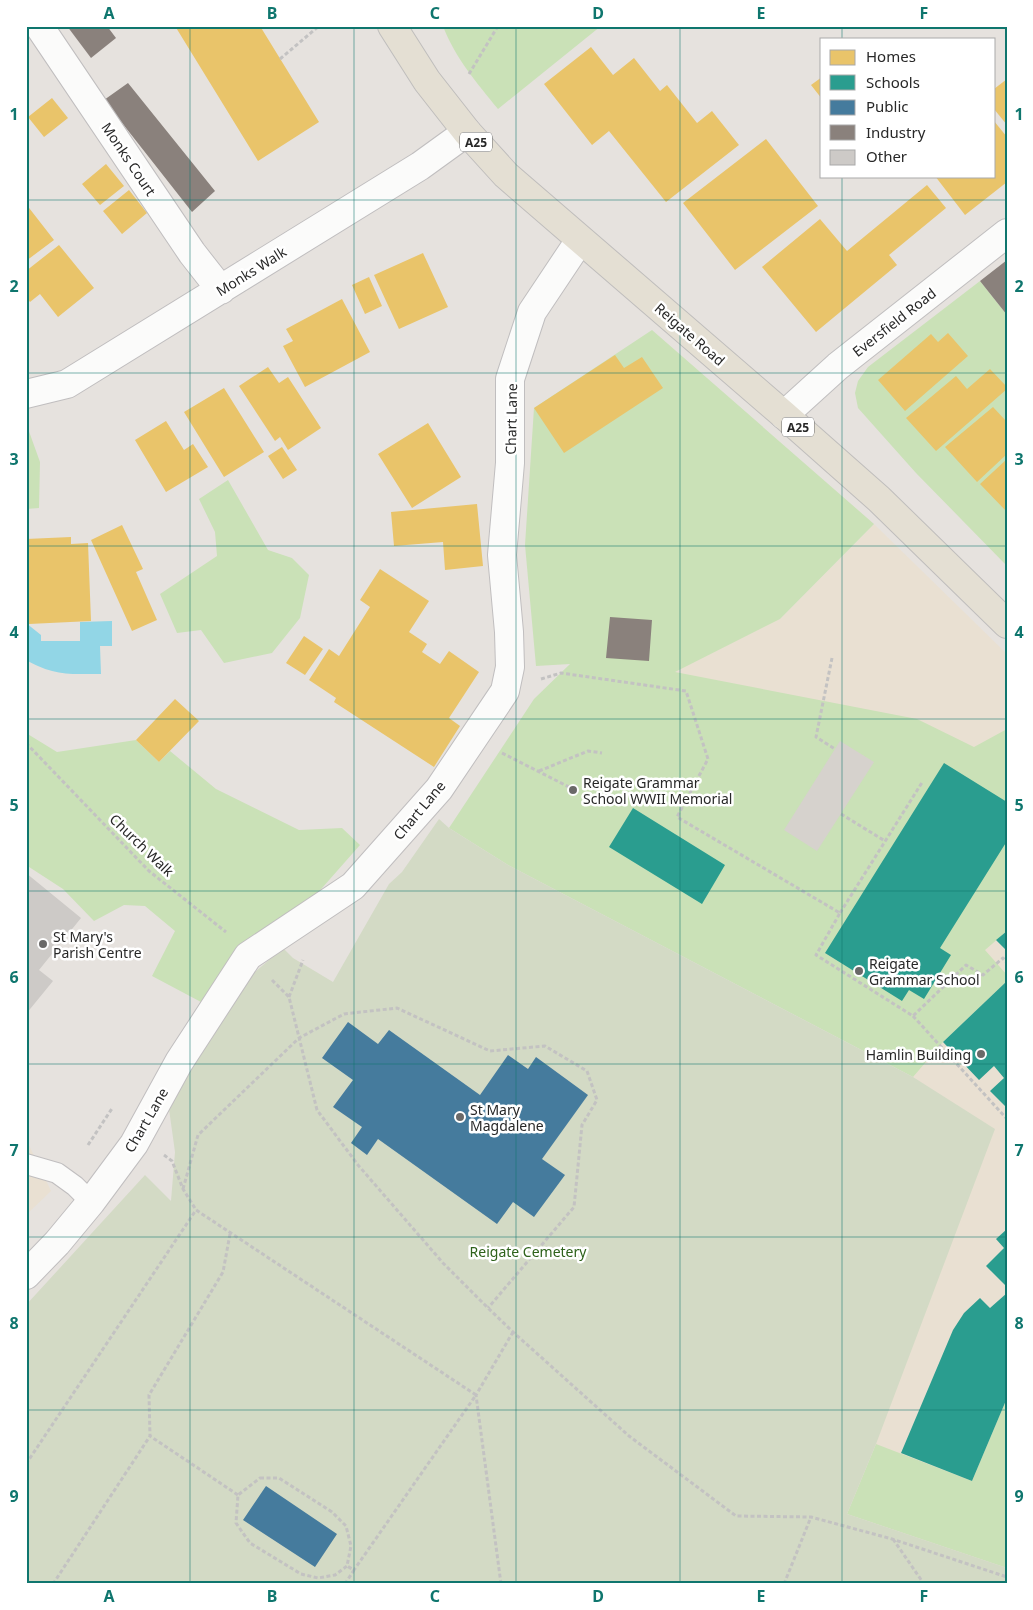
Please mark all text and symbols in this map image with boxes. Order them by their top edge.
text: A [103,2,115,24]
text: B [267,2,277,24]
text: C [430,2,440,24]
text: D [592,2,604,24]
text: E [757,2,766,24]
text: F [920,2,928,24]
legend [820,38,996,178]
text: Homes [866,46,916,66]
text: Schools [866,72,920,92]
text: Public [866,96,909,116]
text: 1 [9,103,19,125]
text: 1 [1014,103,1024,125]
street label: Monks Court [98,119,160,199]
text: Industry [866,122,926,142]
road number: A25 [460,132,492,152]
text: Other [866,146,907,166]
street label: Monks Walk [212,242,290,300]
text: 2 [9,275,19,297]
text: 2 [1014,275,1024,297]
street label: Eversfield Road [848,283,940,361]
street label: Reigate Road [651,298,729,370]
street label: Chart Lane [501,383,521,455]
road number: A25 [782,418,814,437]
text: 3 [9,448,19,470]
text: 3 [1014,448,1024,470]
text: 4 [9,621,19,643]
text: 4 [1014,621,1024,643]
place label: Reigate Grammar School WWII Memorial [583,773,732,808]
street label: Chart Lane [389,776,449,844]
marker: Reigate Grammar School WWII Memorial [567,784,579,796]
text: 5 [9,794,19,816]
text: 5 [1014,794,1024,816]
street label: Church Walk [106,810,179,881]
place label: St Mary's Parish Centre [53,927,142,962]
marker: St Mary's Parish Centre [37,938,49,950]
place label: Reigate Grammar School [869,954,980,989]
marker: Reigate Grammar School [853,965,865,977]
text: 6 [9,966,19,988]
text: 6 [1014,966,1024,988]
place label: Hamlin Building [866,1045,971,1064]
marker: Hamlin Building [975,1048,987,1060]
street label: Chart Lane [120,1084,172,1156]
place label: St Mary Magdalene [470,1100,544,1135]
marker: St Mary Magdalene [454,1111,466,1123]
text: 7 [9,1139,19,1161]
text: 7 [1014,1139,1024,1161]
park label: Reigate Cemetery [470,1242,587,1261]
text: 8 [9,1312,19,1334]
text: 8 [1014,1312,1024,1334]
text: 9 [9,1485,19,1507]
text: 9 [1014,1485,1024,1507]
text: A [103,1585,115,1607]
text: B [267,1585,277,1607]
text: C [430,1585,440,1607]
text: D [592,1585,604,1607]
text: E [757,1585,766,1607]
text: F [920,1585,928,1607]

